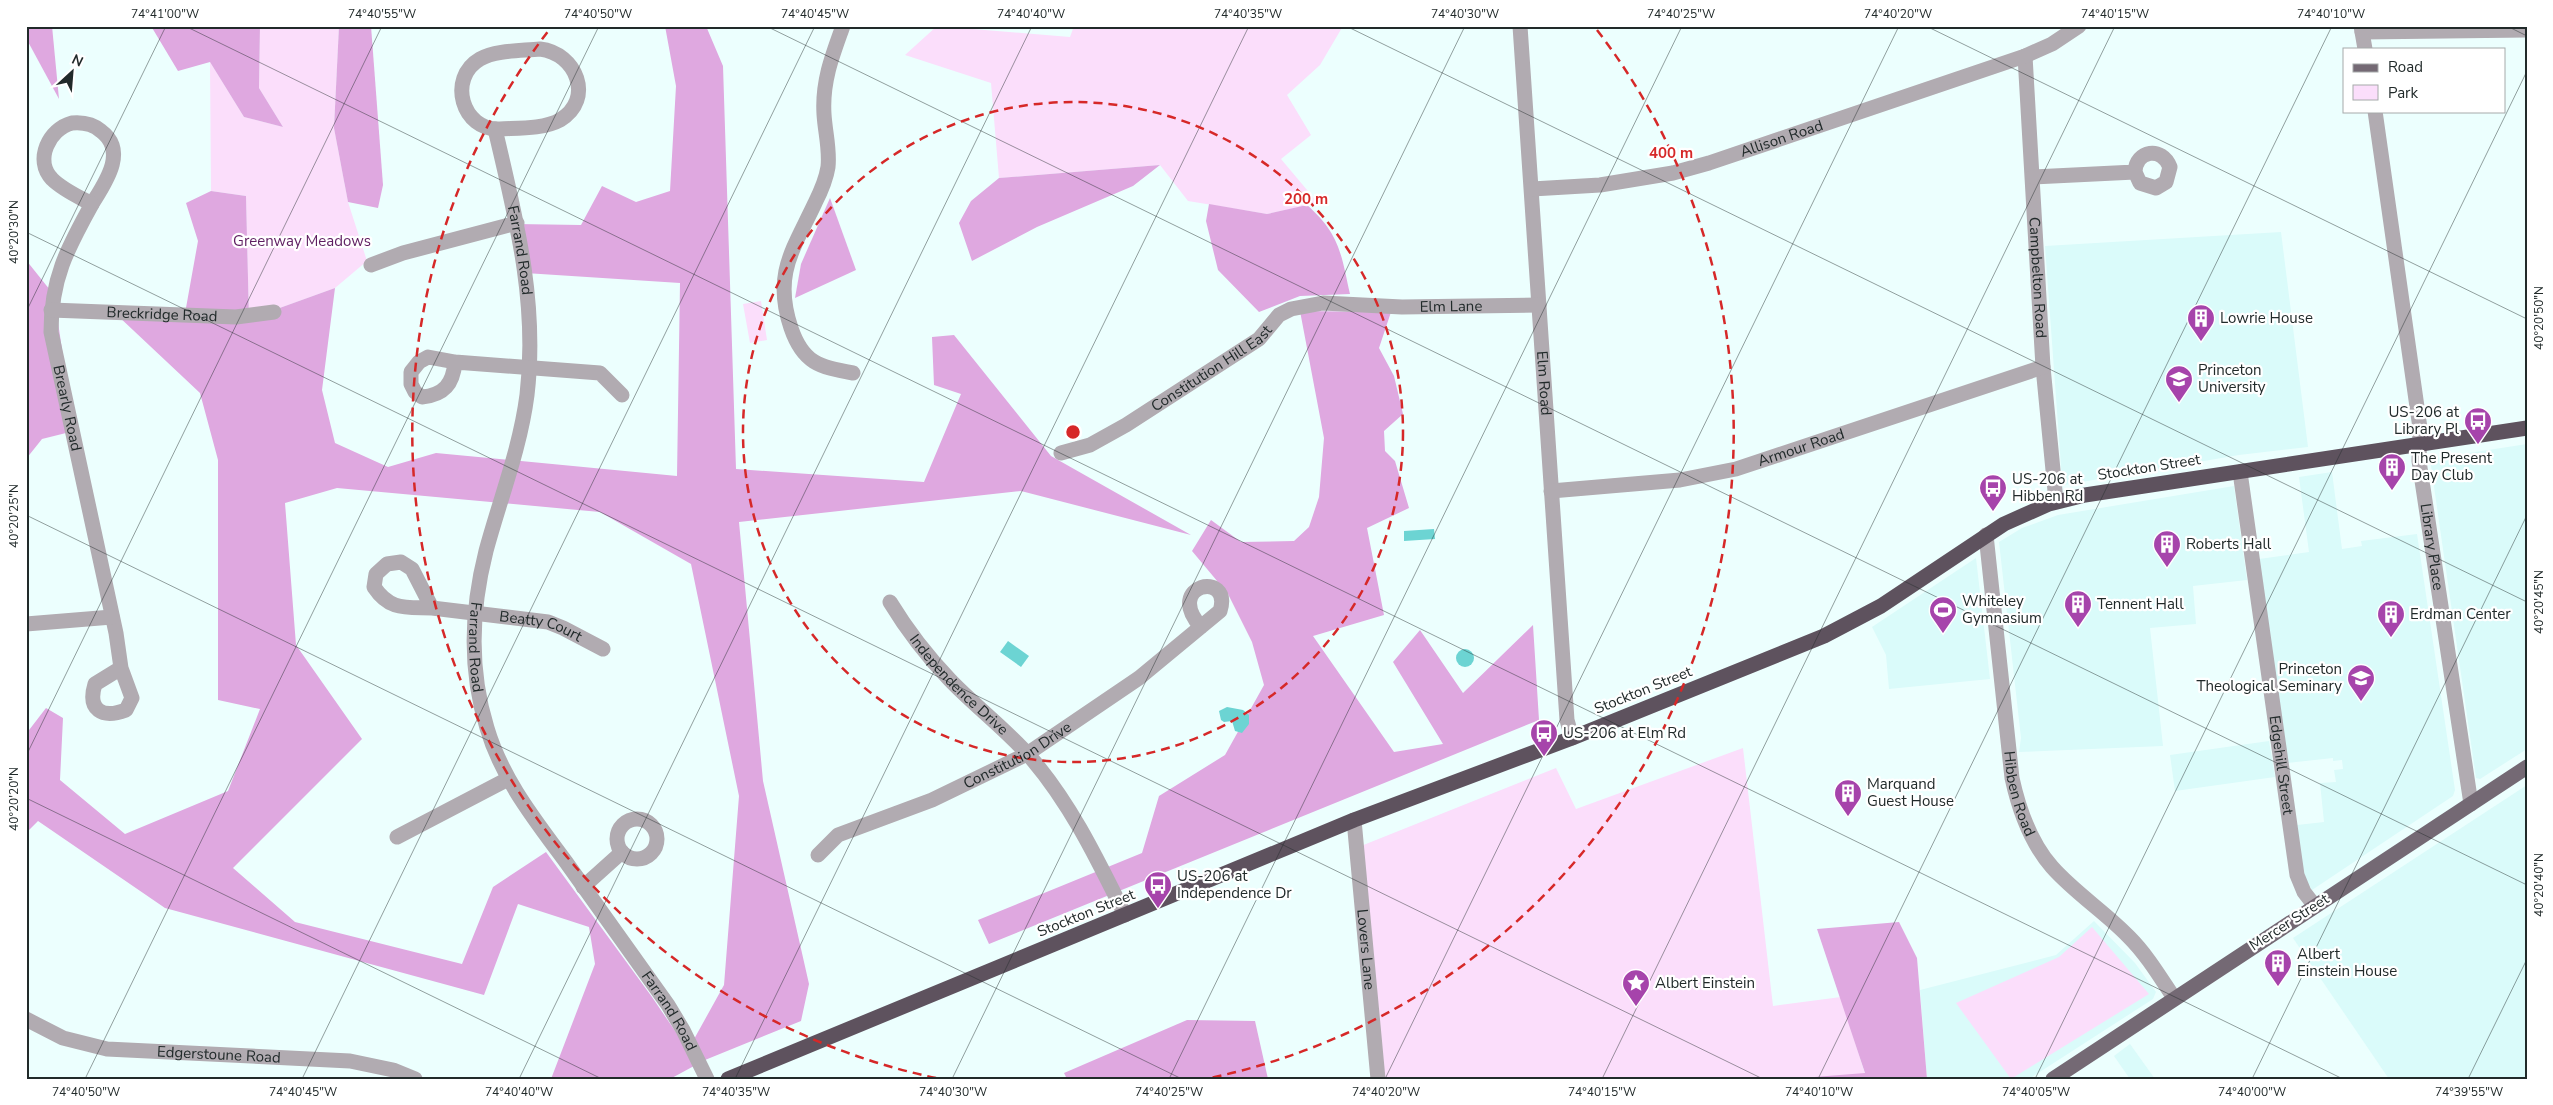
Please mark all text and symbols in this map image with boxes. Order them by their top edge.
text: 74°41'00"W [131,6,199,22]
text: 74°40'55"W [348,6,416,22]
text: 74°40'50"W [564,6,632,22]
text: 74°40'45"W [781,6,849,22]
text: 74°40'40"W [997,6,1065,22]
text: 74°40'35"W [1214,6,1282,22]
text: 74°40'30"W [1431,6,1499,22]
text: 74°40'25"W [1647,6,1715,22]
text: 74°40'20"W [1864,6,1932,22]
text: 74°40'15"W [2081,6,2149,22]
text: 74°40'10"W [2297,6,2365,22]
north arrow [48,48,98,98]
legend [2343,48,2506,112]
text: N [69,50,86,72]
text: Road [2388,57,2423,77]
text: Park [2388,83,2418,103]
street label: Allison Road [1737,115,1826,162]
text: 400 m [1649,143,1693,163]
text: 200 m [1284,189,1328,209]
text: 40°20'30"N [6,200,22,264]
street label: Farrand Road [503,204,537,296]
street label: Campbelton Road [2024,217,2051,339]
park label: Greenway Meadows [233,231,371,251]
text: 40°20'50"N [2531,286,2547,350]
street label: Elm Lane [1420,296,1482,317]
street label: Breckridge Road [106,302,218,326]
building icon: Lowrie House [2186,303,2216,342]
place label: Lowrie House [2220,308,2313,328]
street label: Constitution Hill East [1147,320,1277,416]
street label: Elm Road [1532,350,1556,416]
place label: Princeton University [2198,360,2266,397]
street label: Brearly Road [48,363,86,453]
school or university icon: Princeton University [2164,364,2194,403]
place label: US-206 at Library Pl [2388,402,2460,439]
bus stop icon: US-206 at Library Pl [2463,406,2493,445]
centre of rings [1064,423,1082,441]
street label: Armour Road [1755,424,1847,471]
place label: The Present Day Club [2411,448,2493,485]
street label: Stockton Street [2096,449,2203,485]
building icon: The Present Day Club [2377,452,2407,491]
place label: US-206 at Hibben Rd [2012,469,2083,506]
bus stop icon: US-206 at Hibben Rd [1978,473,2008,512]
text: 40°20'25"N [6,484,22,548]
street label: Library Place [2416,502,2448,592]
building icon: Roberts Hall [2152,529,2182,568]
place label: Roberts Hall [2186,534,2272,554]
text: 40°20'45"N [2531,570,2547,634]
building icon: Tennent Hall [2063,589,2093,628]
place label: Whiteley Gymnasium [1962,591,2042,628]
place label: Tennent Hall [2097,594,2184,614]
sports icon: Whiteley Gymnasium [1928,595,1958,634]
building icon: Erdman Center [2376,599,2406,638]
street label: Farrand Road [464,601,488,694]
place label: Erdman Center [2410,604,2511,624]
street label: Beatty Court [498,606,586,647]
street label: Independence Drive [905,630,1013,739]
place label: Princeton Theological Seminary [2196,659,2342,696]
street label: Stockton Street [1591,661,1696,719]
school or university icon: Princeton Theological Seminary [2346,663,2376,702]
street label: Edgehill Street [2265,714,2298,817]
street label: Constitution Drive [960,717,1075,793]
bus stop icon: US-206 at Elm Rd [1529,718,1559,757]
place label: US-206 at Elm Rd [1563,723,1686,743]
street label: Hibben Road [1999,750,2040,839]
text: 40°20'20"N [6,767,22,831]
place label: Marquand Guest House [1867,774,1954,811]
building icon: Marquand Guest House [1833,778,1863,817]
text: 40°20'40"N [2531,853,2547,917]
place label: US-206 at Independence Dr [1177,866,1292,903]
bus stop icon: US-206 at Independence Dr [1143,870,1173,909]
street label: Stockton Street [1034,884,1139,942]
street label: Mercer Street [2245,888,2333,955]
street label: Lovers Lane [1352,908,1380,991]
place label: Albert Einstein House [2297,944,2397,981]
building icon: Albert Einstein House [2263,948,2293,987]
street label: Farrand Road [637,967,702,1054]
place icon: Albert Einstein [1621,968,1651,1007]
place label: Albert Einstein [1655,973,1755,993]
street label: Edgerstoune Road [157,1041,281,1068]
text: 74°40'50"W [52,1084,120,1100]
text: 74°40'45"W [269,1084,337,1100]
text: 74°40'40"W [485,1084,553,1100]
text: 74°40'35"W [702,1084,770,1100]
text: 74°40'30"W [919,1084,987,1100]
text: 74°40'25"W [1135,1084,1203,1100]
text: 74°40'20"W [1352,1084,1420,1100]
text: 74°40'15"W [1568,1084,1636,1100]
text: 74°40'10"W [1785,1084,1853,1100]
text: 74°40'05"W [2002,1084,2070,1100]
text: 74°40'00"W [2218,1084,2286,1100]
text: 74°39'55"W [2435,1084,2503,1100]

